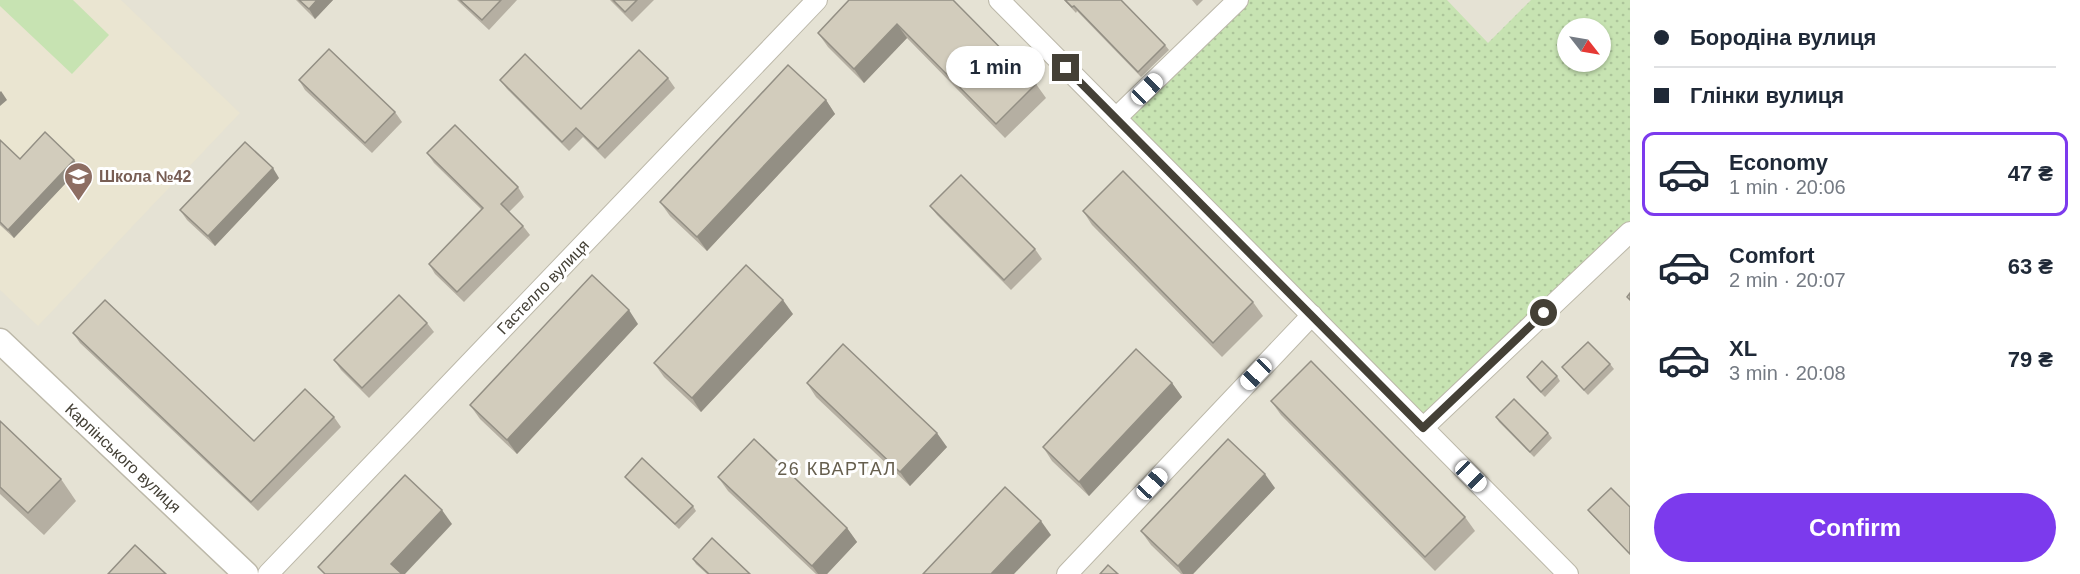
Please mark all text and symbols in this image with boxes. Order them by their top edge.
north arrow [1557,18,1611,72]
map controls [1557,18,1611,72]
text: Бородіна вулиця [1690,25,1876,50]
callout: 1 min [946,47,1045,89]
route end [1052,54,1079,81]
text: 1 min [969,56,1022,78]
car [1128,70,1166,108]
text: Глінки вулиця [1690,83,1844,108]
icon: car [1657,147,1711,201]
text: Economy [1729,150,1828,175]
school or university icon: Школа №42 [62,160,94,202]
text: 47 ₴ [2008,161,2053,186]
place label: Школа №42 [99,168,191,185]
text: 1 min · 20:06 [1729,176,1846,198]
street label: Гастелло вулиця [494,236,592,338]
icon: car [1657,240,1711,294]
text: Comfort [1729,243,1815,268]
text: 63 ₴ [2008,254,2053,279]
text: 2 min · 20:07 [1729,269,1846,291]
route start [1530,299,1557,326]
icon: car [1657,333,1711,387]
text: XL [1729,336,1757,361]
text: 79 ₴ [2008,347,2053,372]
car [1237,355,1275,393]
text: 3 min · 20:08 [1729,362,1846,384]
street label: Карпінського вулиця [62,400,184,516]
car [1452,457,1490,495]
district label: 26 КВАРТАЛ [777,459,897,479]
car [1133,465,1171,503]
button: Confirm [1654,493,2056,562]

